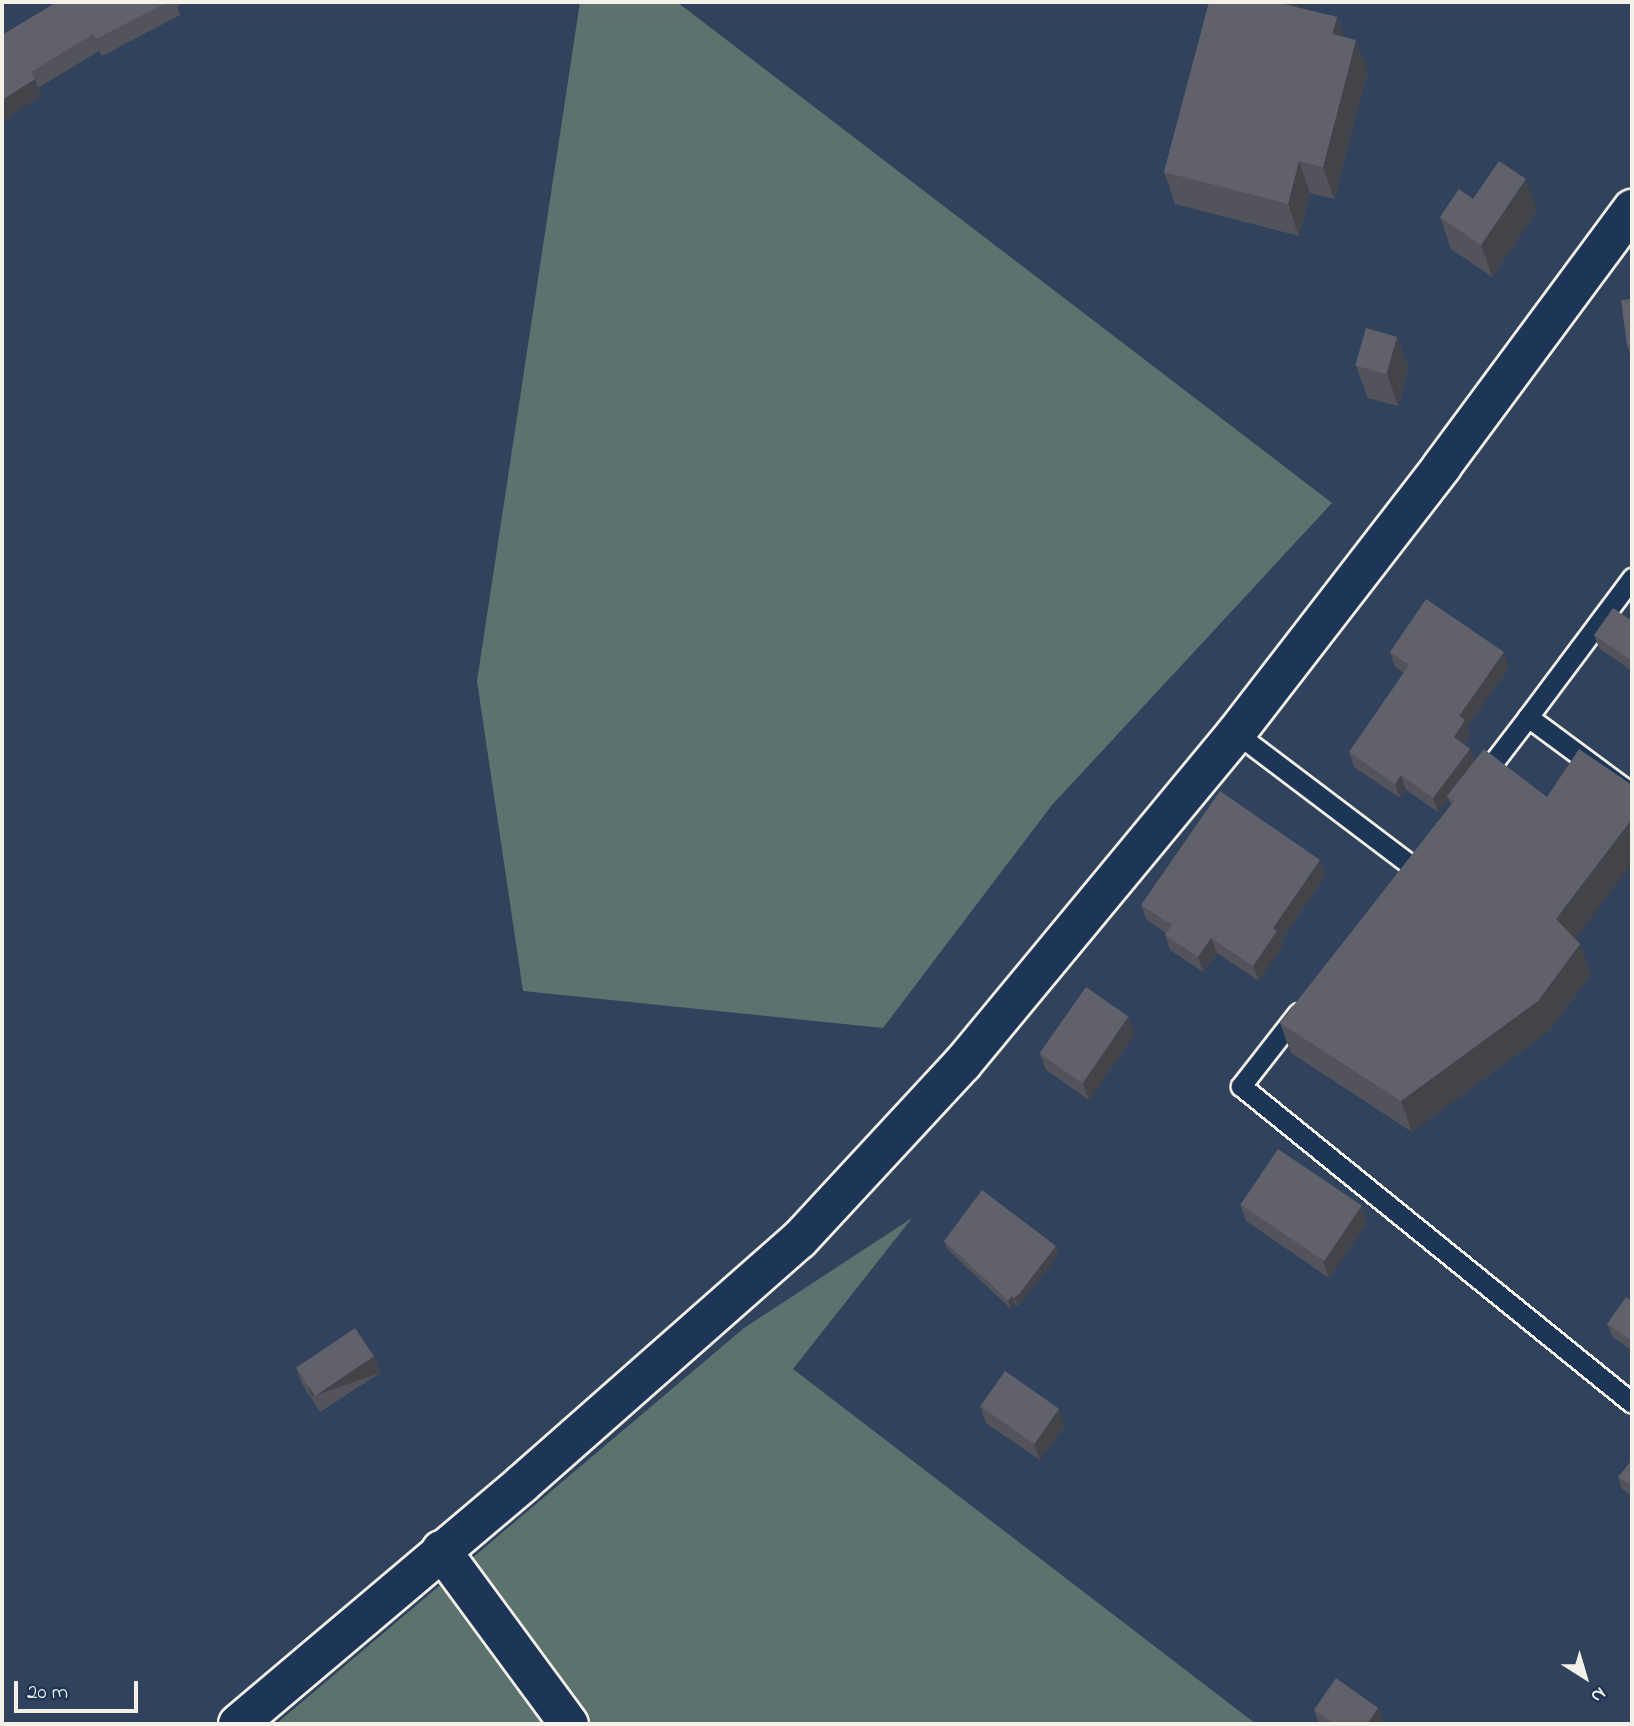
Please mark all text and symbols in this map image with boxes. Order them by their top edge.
north arrow [1550,1642,1620,1712]
scale bar [18,1666,142,1710]
text: 20 m [27,1678,68,1708]
text: N [1585,1680,1611,1709]

